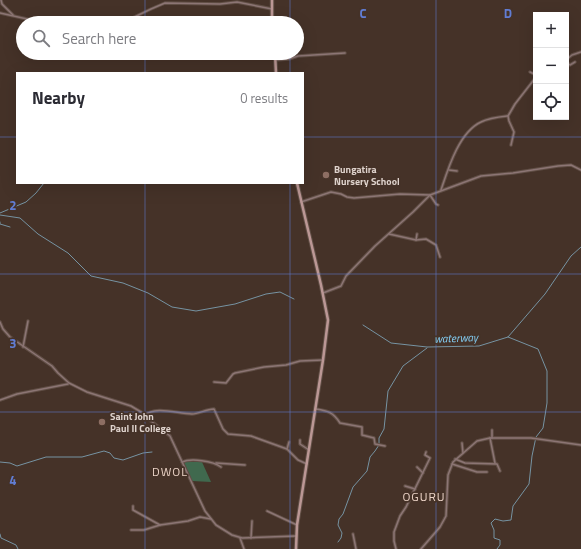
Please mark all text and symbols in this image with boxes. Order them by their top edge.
text: C [359,3,367,23]
text: D [504,3,512,23]
map controls [533,12,569,120]
button: + [533,12,569,48]
search box [16,16,304,60]
icon: search [30,27,52,49]
text: Search here [62,27,136,50]
button: − [533,48,569,84]
button: locate [533,84,569,120]
text: Nearby [32,85,85,111]
text: 0 results [240,88,288,108]
place label: Bungatira Nursery School [334,162,400,189]
marker: Bungatira Nursery School [321,170,331,180]
text: 2 [9,195,17,215]
water label: waterway [434,329,479,347]
text: 3 [9,333,17,353]
place label: Saint John Paul II College [110,409,171,436]
marker: Saint John Paul II College [97,417,107,427]
district label: DWOL [152,462,188,481]
text: 4 [9,470,17,490]
district label: OGURU [402,487,446,506]

